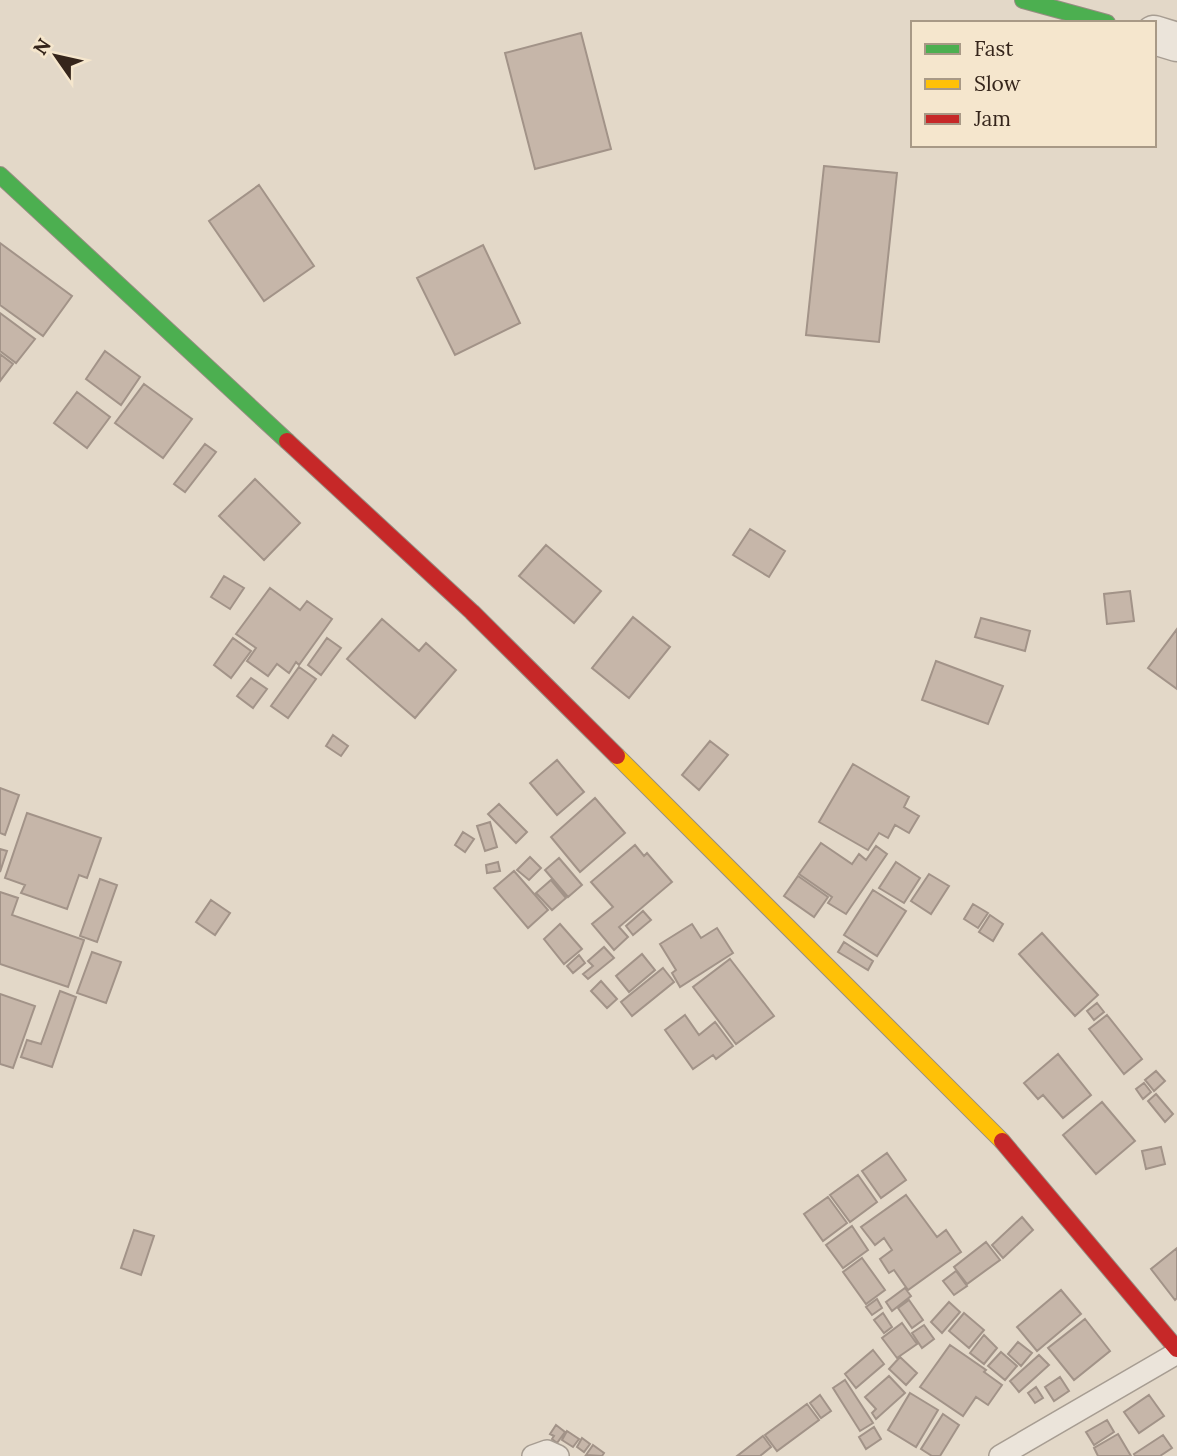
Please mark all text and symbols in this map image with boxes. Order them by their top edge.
north arrow [21,21,91,91]
legend [911,21,1156,147]
text: N [28,33,56,59]
text: Fast [974,35,1014,62]
text: Slow [974,70,1021,97]
text: Jam [973,105,1011,132]

